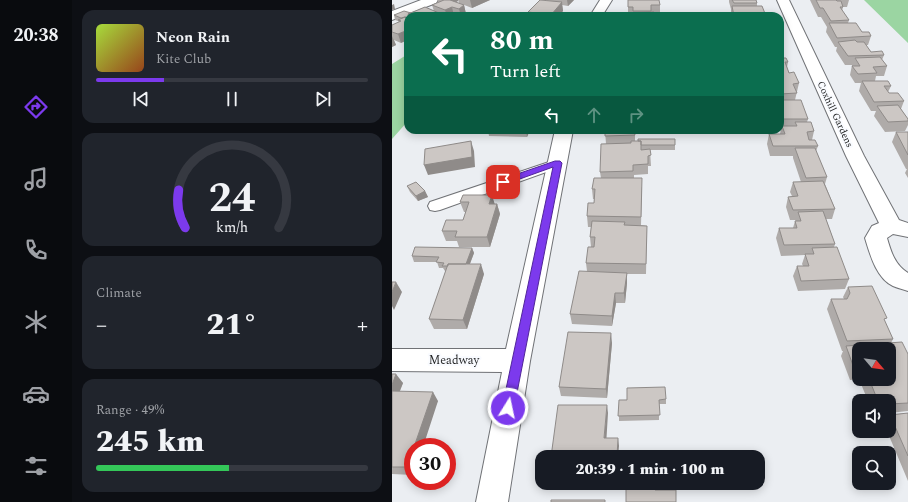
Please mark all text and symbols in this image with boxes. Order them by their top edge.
text: 80 m [490,19,554,62]
text: 20:38 [13,22,59,49]
text: Neon Rain [156,26,230,49]
icon: left [424,28,476,80]
text: Kite Club [156,49,211,69]
text: Turn left [490,58,561,85]
street label: Coxhill Gardens [813,78,858,150]
icon: previous [130,88,152,110]
icon: pause [221,88,243,110]
icon: next [312,88,334,110]
icon: directions [22,93,50,121]
icon: left [541,104,563,126]
icon: ahead [583,104,605,126]
icon: right [625,104,647,126]
icon: music [22,165,50,193]
pin [486,165,520,199]
text: 24 [209,166,255,229]
icon: arrive [492,171,514,193]
text: km/h [216,216,248,238]
icon: phone [22,236,50,264]
text: Climate [96,283,142,303]
text: 21° [207,302,258,348]
icon: climate [22,308,50,336]
text: − [96,309,107,342]
text: + [357,309,368,342]
north arrow [852,342,896,386]
map controls [852,342,896,490]
street label: Meadway [429,351,481,370]
icon: car [22,380,50,408]
position arrow [487,387,529,429]
button: sound [852,394,896,438]
text: Range · 49% [96,400,164,420]
text: 245 km [96,419,204,465]
speed limit sign: 30 [404,438,456,490]
button: search [852,446,896,490]
icon: filters [22,452,50,480]
text: 20:39 · 1 min · 100 m [576,458,724,481]

